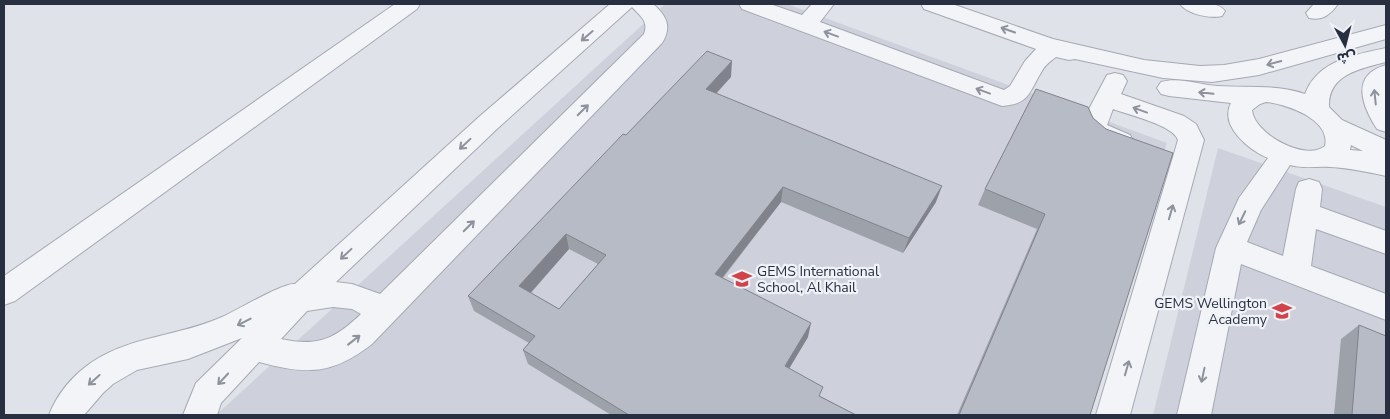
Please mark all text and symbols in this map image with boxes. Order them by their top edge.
north arrow [1320,20,1370,70]
one-way arrow [1000,25,1016,34]
one-way arrow [823,29,838,38]
one-way arrow [580,30,593,42]
text: ش [1336,47,1357,68]
one-way arrow [1266,59,1282,68]
one-way arrow [976,86,991,95]
one-way arrow [1198,88,1214,98]
one-way arrow [1370,89,1380,105]
one-way arrow [577,104,589,116]
one-way arrow [1133,105,1148,114]
one-way arrow [459,138,472,150]
one-way arrow [1167,204,1176,220]
one-way arrow [1237,210,1246,225]
one-way arrow [463,219,475,232]
one-way arrow [339,248,352,260]
place label: GEMS International School, Al Khail [757,262,880,297]
school or university icon: GEMS International School, Al Khail [731,268,753,290]
place label: GEMS Wellington Academy [1154,294,1268,329]
school or university icon: GEMS Wellington Academy [1271,300,1293,322]
one-way arrow [237,318,252,327]
one-way arrow [347,335,360,346]
one-way arrow [1122,361,1132,377]
one-way arrow [1197,367,1207,383]
one-way arrow [217,372,229,385]
one-way arrow [88,374,101,386]

